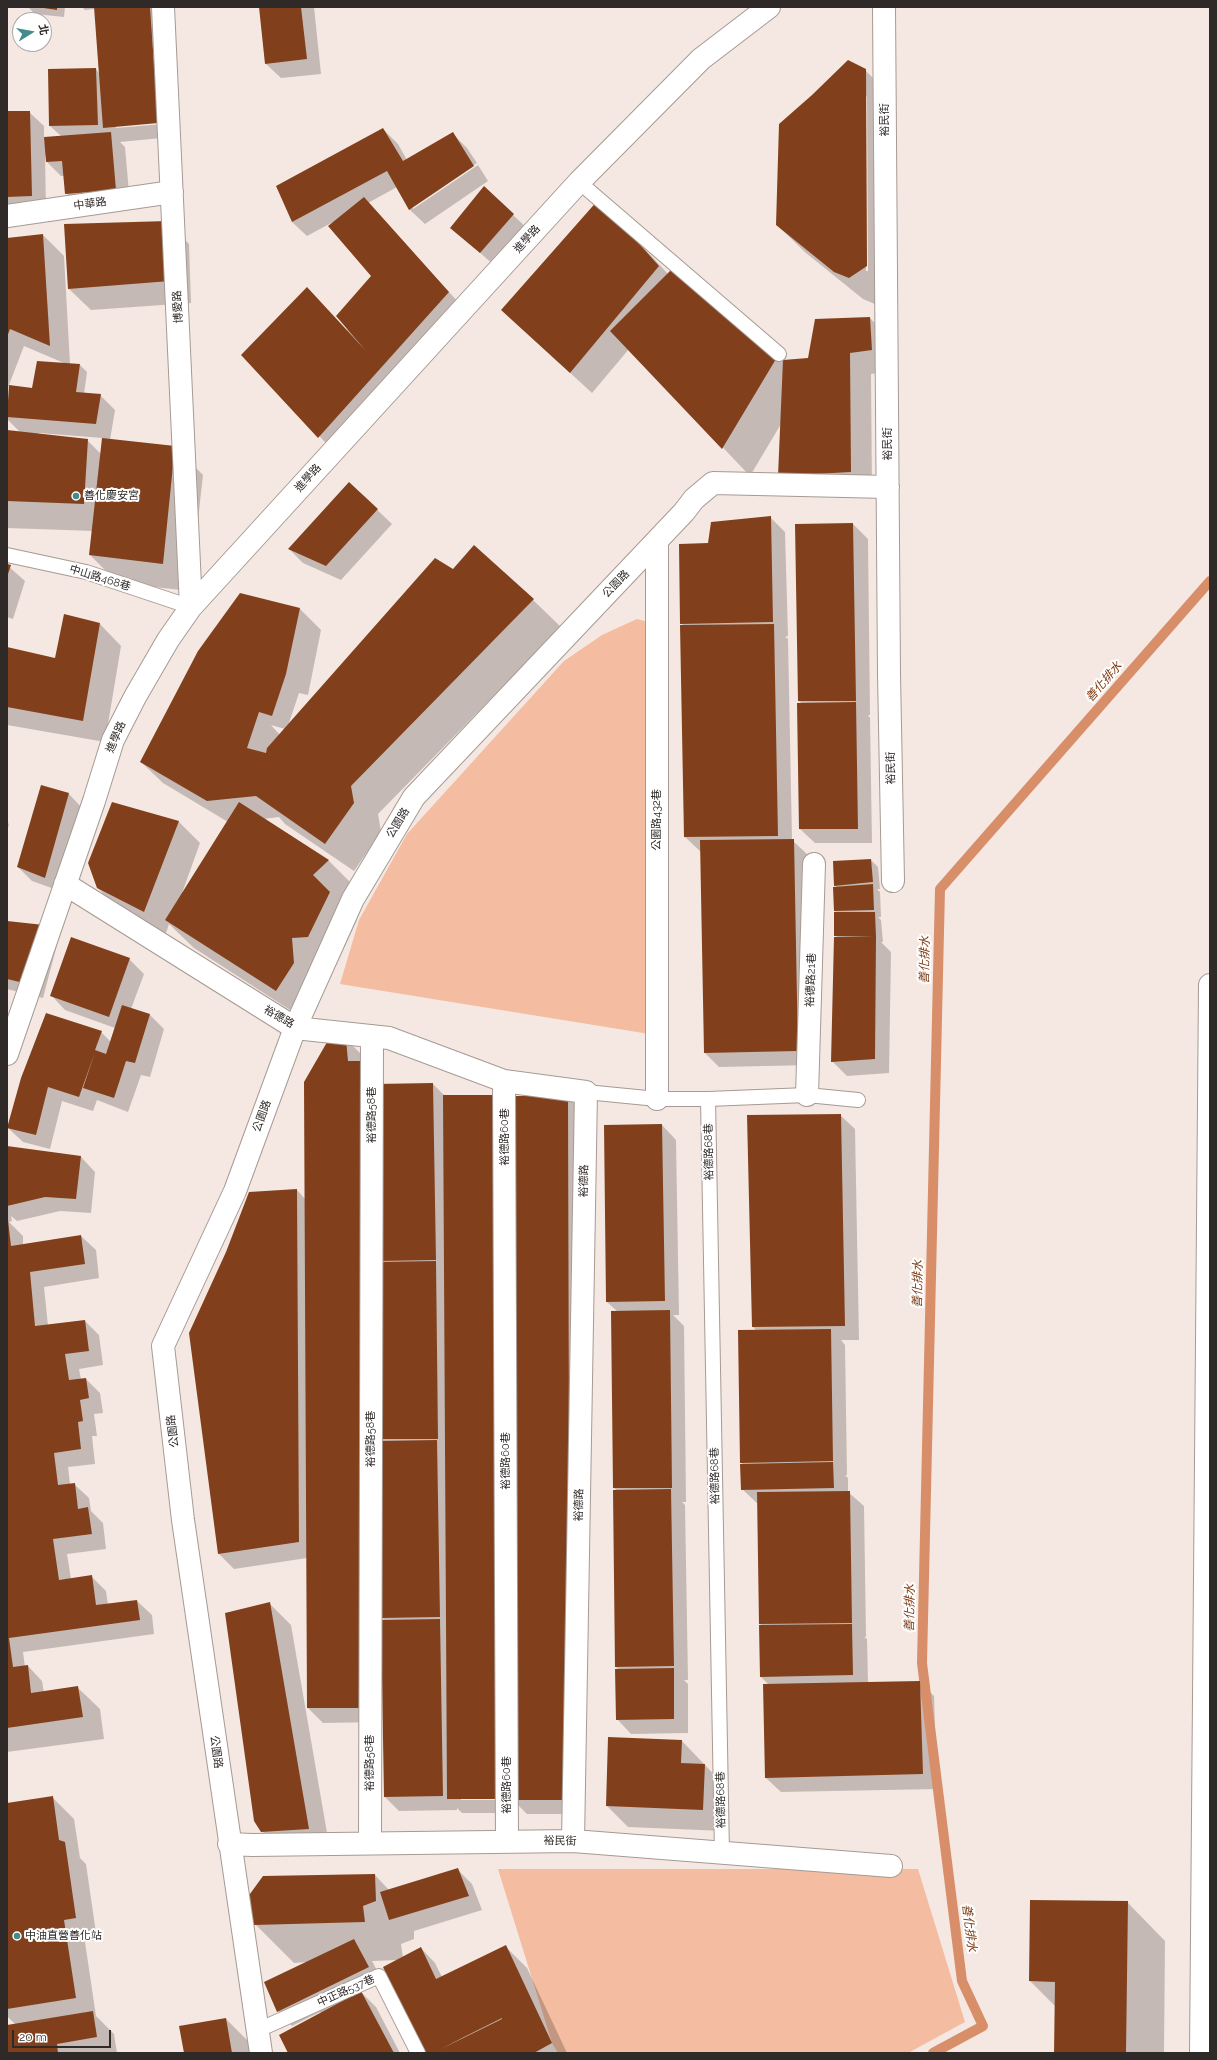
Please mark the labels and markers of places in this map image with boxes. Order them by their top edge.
place label: 善化慶安宮 [84,489,139,503]
marker: 善化慶安宮 [71,491,81,501]
place label: 中油直營善化站 [25,1929,102,1943]
marker: 中油直營善化站 [12,1931,22,1941]

